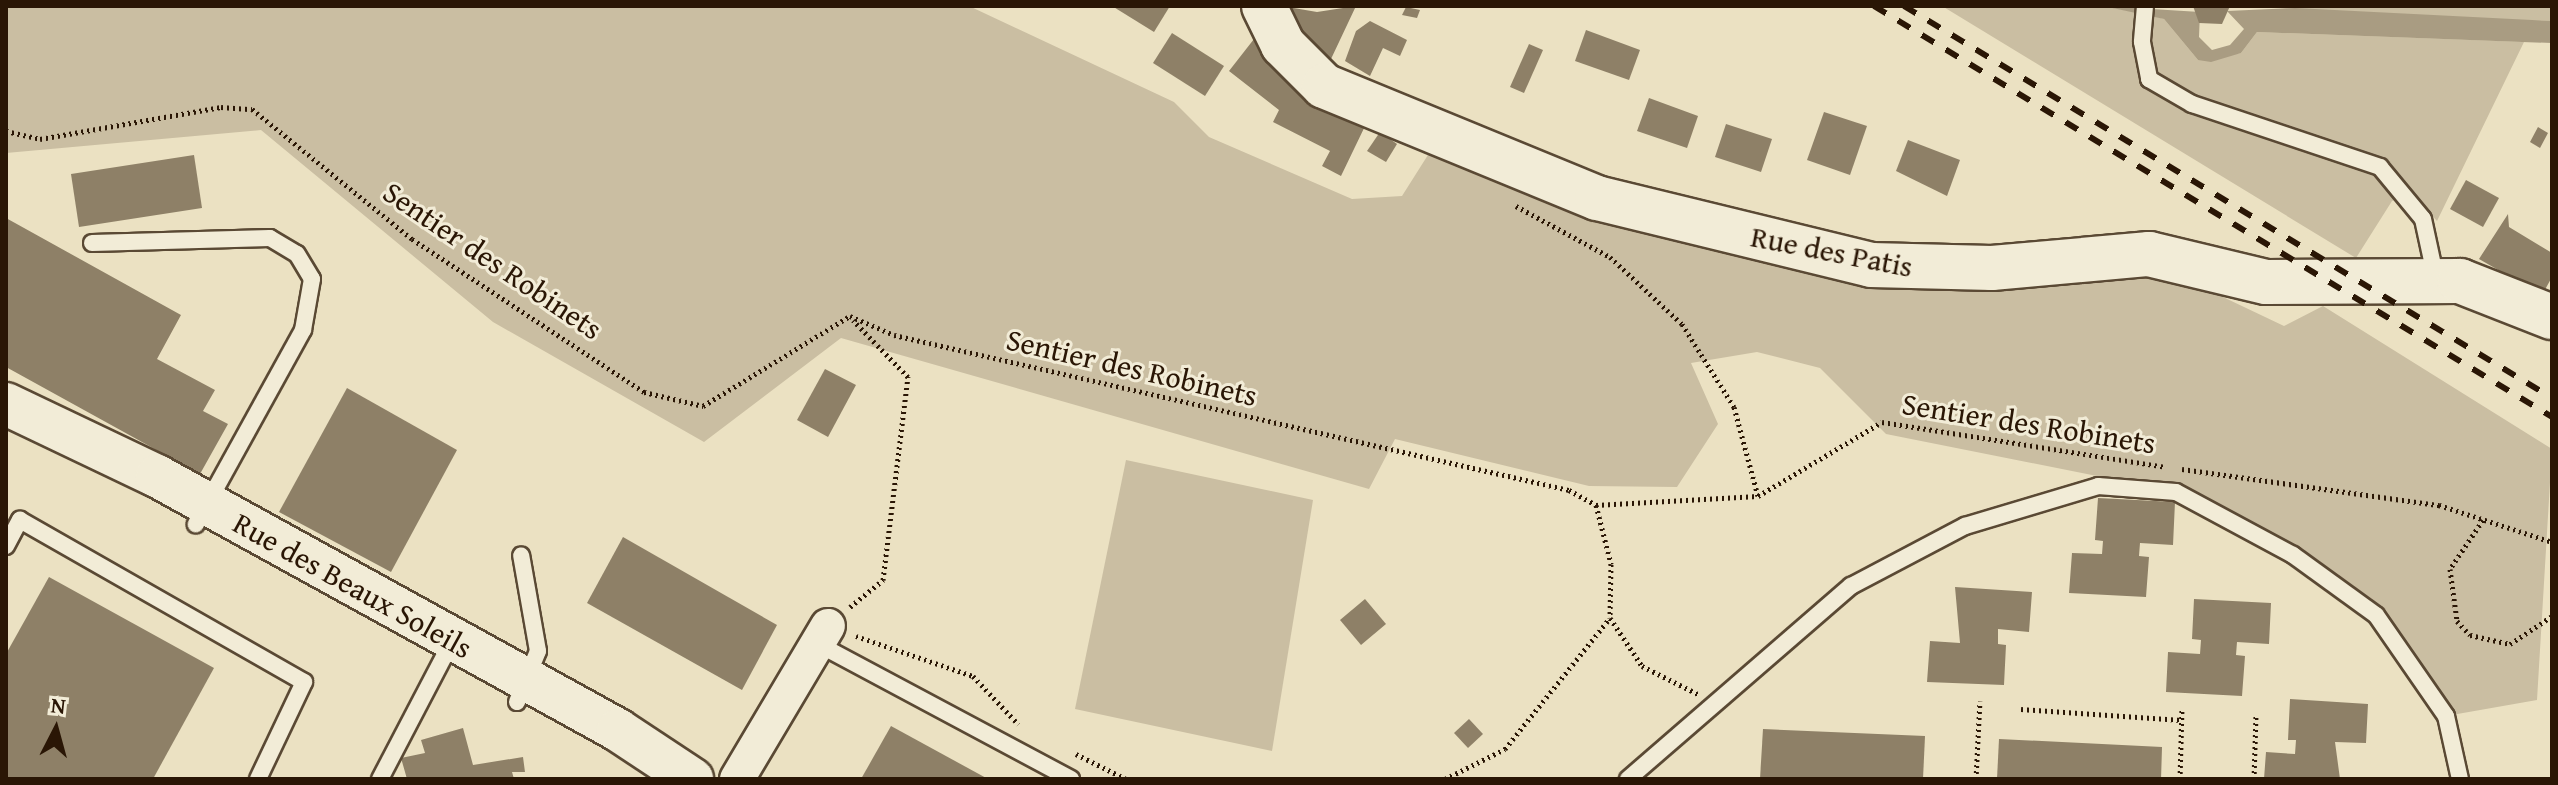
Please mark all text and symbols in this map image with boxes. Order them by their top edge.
street label: Sentier des Robinets [377,173,609,347]
street label: Rue des Patis [1748,218,1916,284]
street label: Sentier des Robinets [1003,321,1261,413]
street label: Sentier des Robinets [1900,385,2158,461]
street label: Rue des Beaux Soleils [227,504,479,666]
text: N [50,688,68,722]
north arrow [16,689,96,769]

